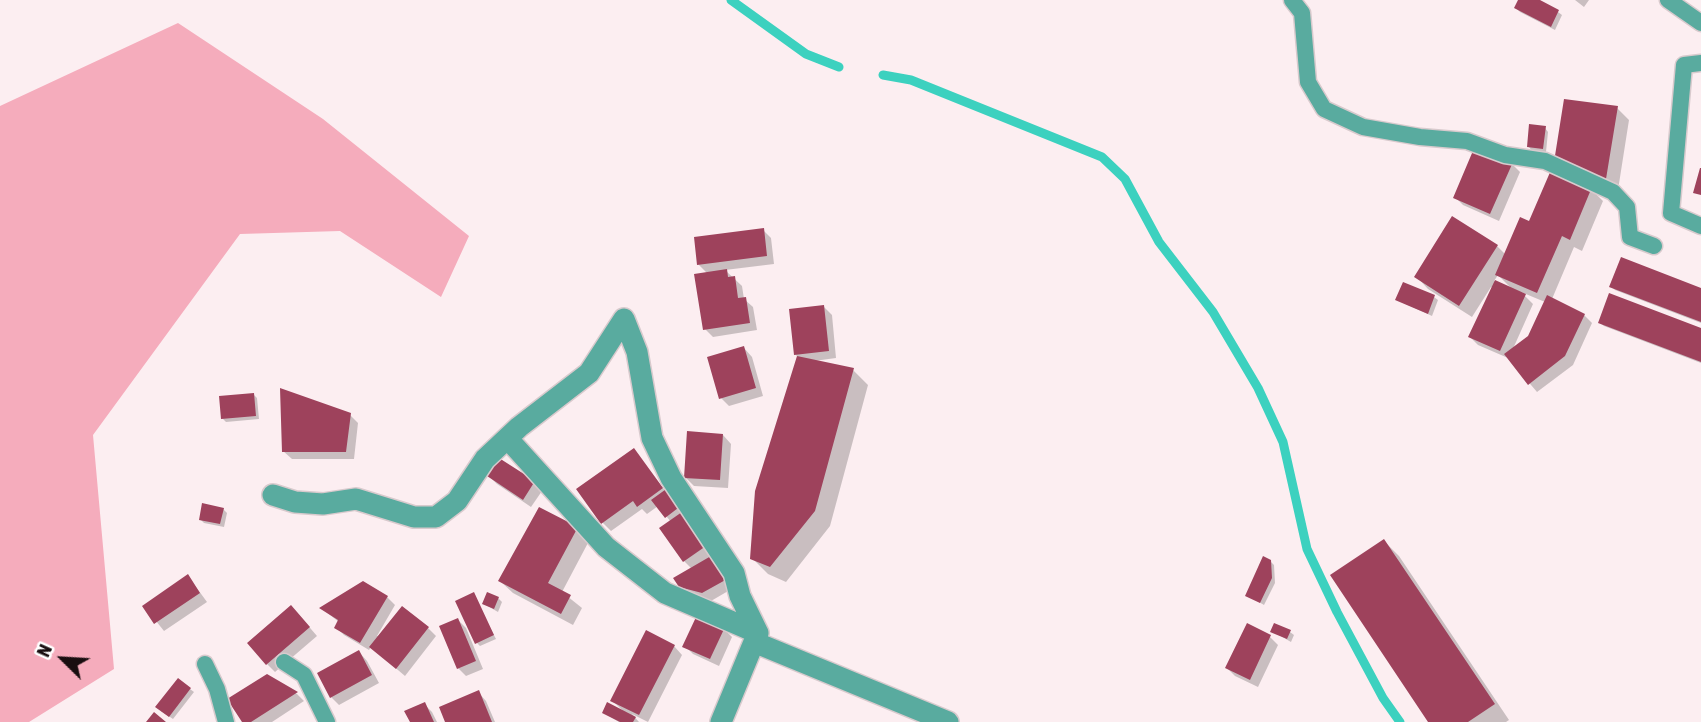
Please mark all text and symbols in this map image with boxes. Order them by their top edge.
north arrow [28,624,98,694]
text: N [31,641,56,660]

